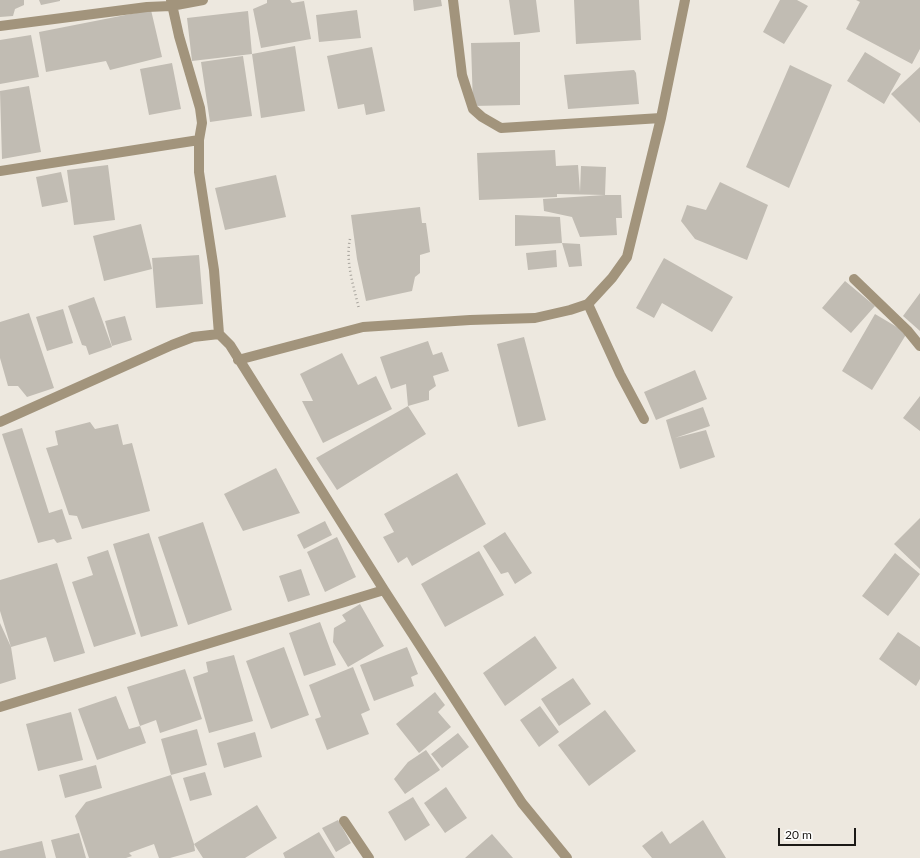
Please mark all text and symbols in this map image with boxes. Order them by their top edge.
scale bar [780,820,858,846]
text: 20 m [785,827,812,842]

